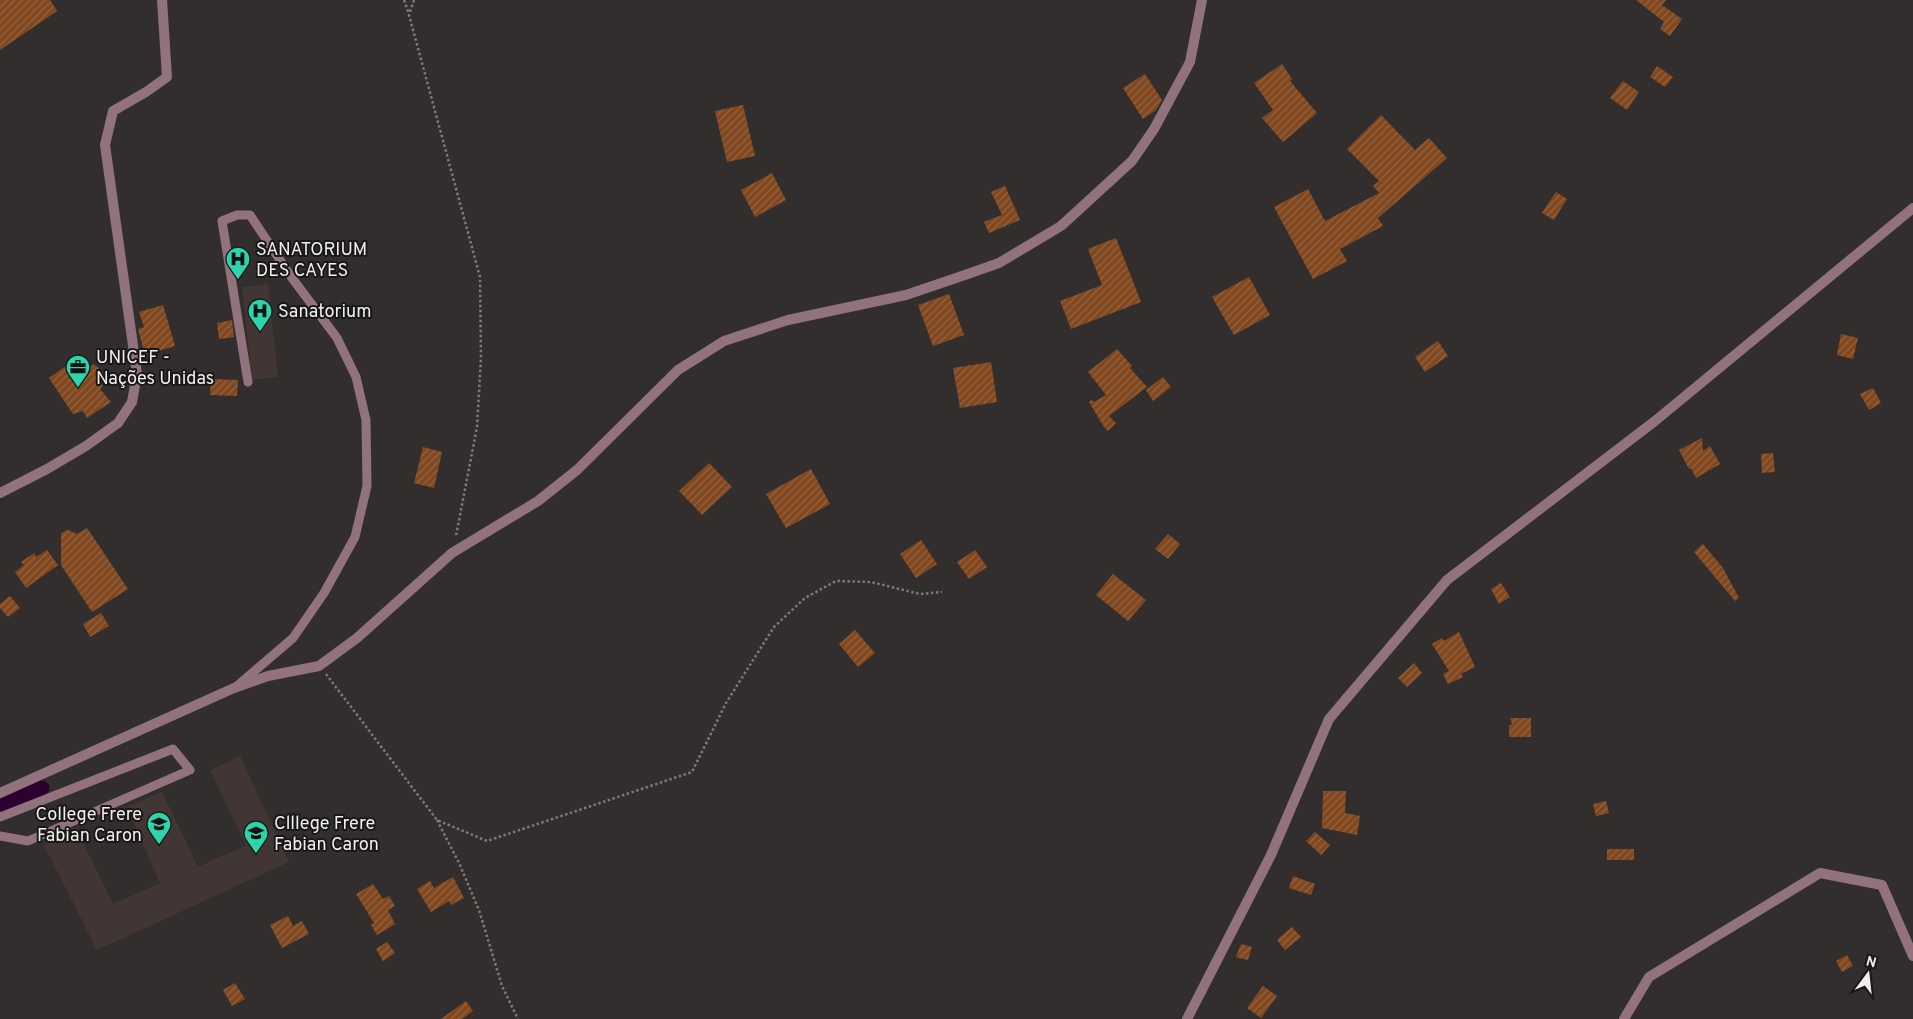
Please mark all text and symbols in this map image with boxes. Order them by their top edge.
place label: SANATORIUM DES CAYES [256,239,367,283]
hospital icon: SANATORIUM DES CAYES [225,246,251,280]
hospital icon: Sanatorium [247,298,273,332]
place label: Sanatorium [278,301,371,324]
place label: UNICEF - Nações Unidas [96,347,214,391]
office icon: UNICEF - Nações Unidas [65,354,91,388]
place label: College Frere Fabian Caron [35,804,142,848]
school or university icon: College Frere Fabian Caron [146,811,172,845]
place label: Clllege Frere Fabian Caron [274,813,379,857]
school or university icon: Clllege Frere Fabian Caron [243,820,269,854]
north arrow [1843,949,1893,999]
text: N [1864,953,1878,972]

